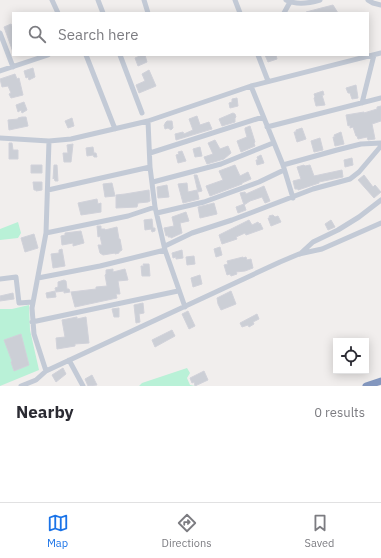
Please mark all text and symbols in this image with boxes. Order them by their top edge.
search box [12,12,369,56]
icon: search [26,23,48,45]
text: Search here [58,25,138,44]
map controls [333,338,369,374]
button: locate [333,338,369,374]
text: Nearby [16,401,74,423]
text: 0 results [314,404,365,421]
tab: Map [47,512,69,550]
tab: Directions [162,512,212,550]
tab: Saved [305,512,334,550]

